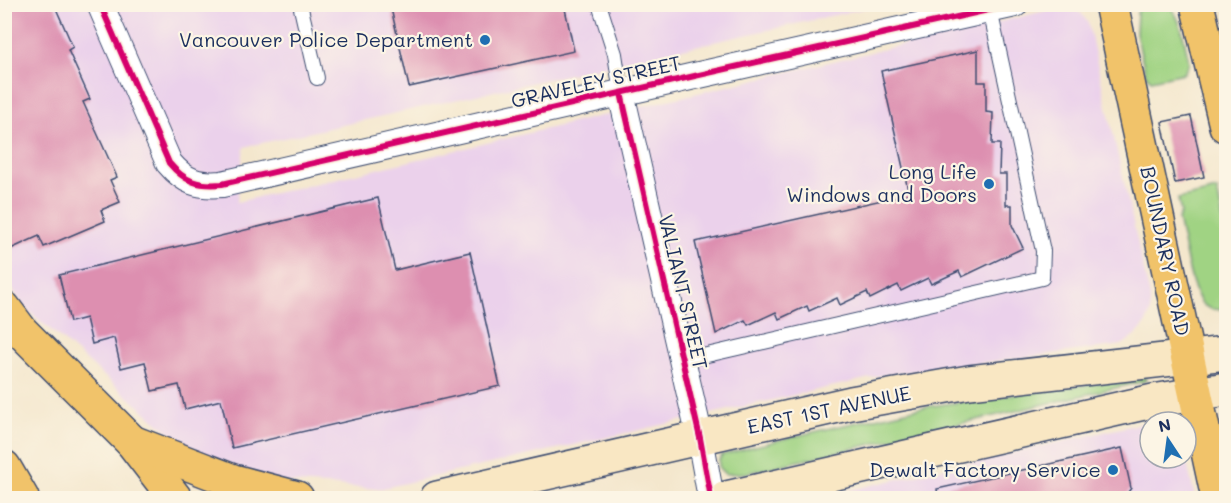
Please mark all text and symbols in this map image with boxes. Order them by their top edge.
place label: Vancouver Police Department [179,26,473,52]
marker: Vancouver Police Department [478,33,492,47]
street label: GRAVELEY STREET [508,49,683,113]
place label: Long Life Windows and Doors [786,158,977,207]
street label: BOUNDARY ROAD [1135,164,1197,338]
marker: Long Life Windows and Doors [982,177,996,191]
street label: VALIANT STREET [653,212,714,372]
street label: EAST 1ST AVENUE [745,379,913,439]
north arrow [1138,410,1198,470]
text: N [1156,413,1173,436]
place label: Dewalt Factory Service [869,456,1101,482]
marker: Dewalt Factory Service [1106,463,1120,477]

